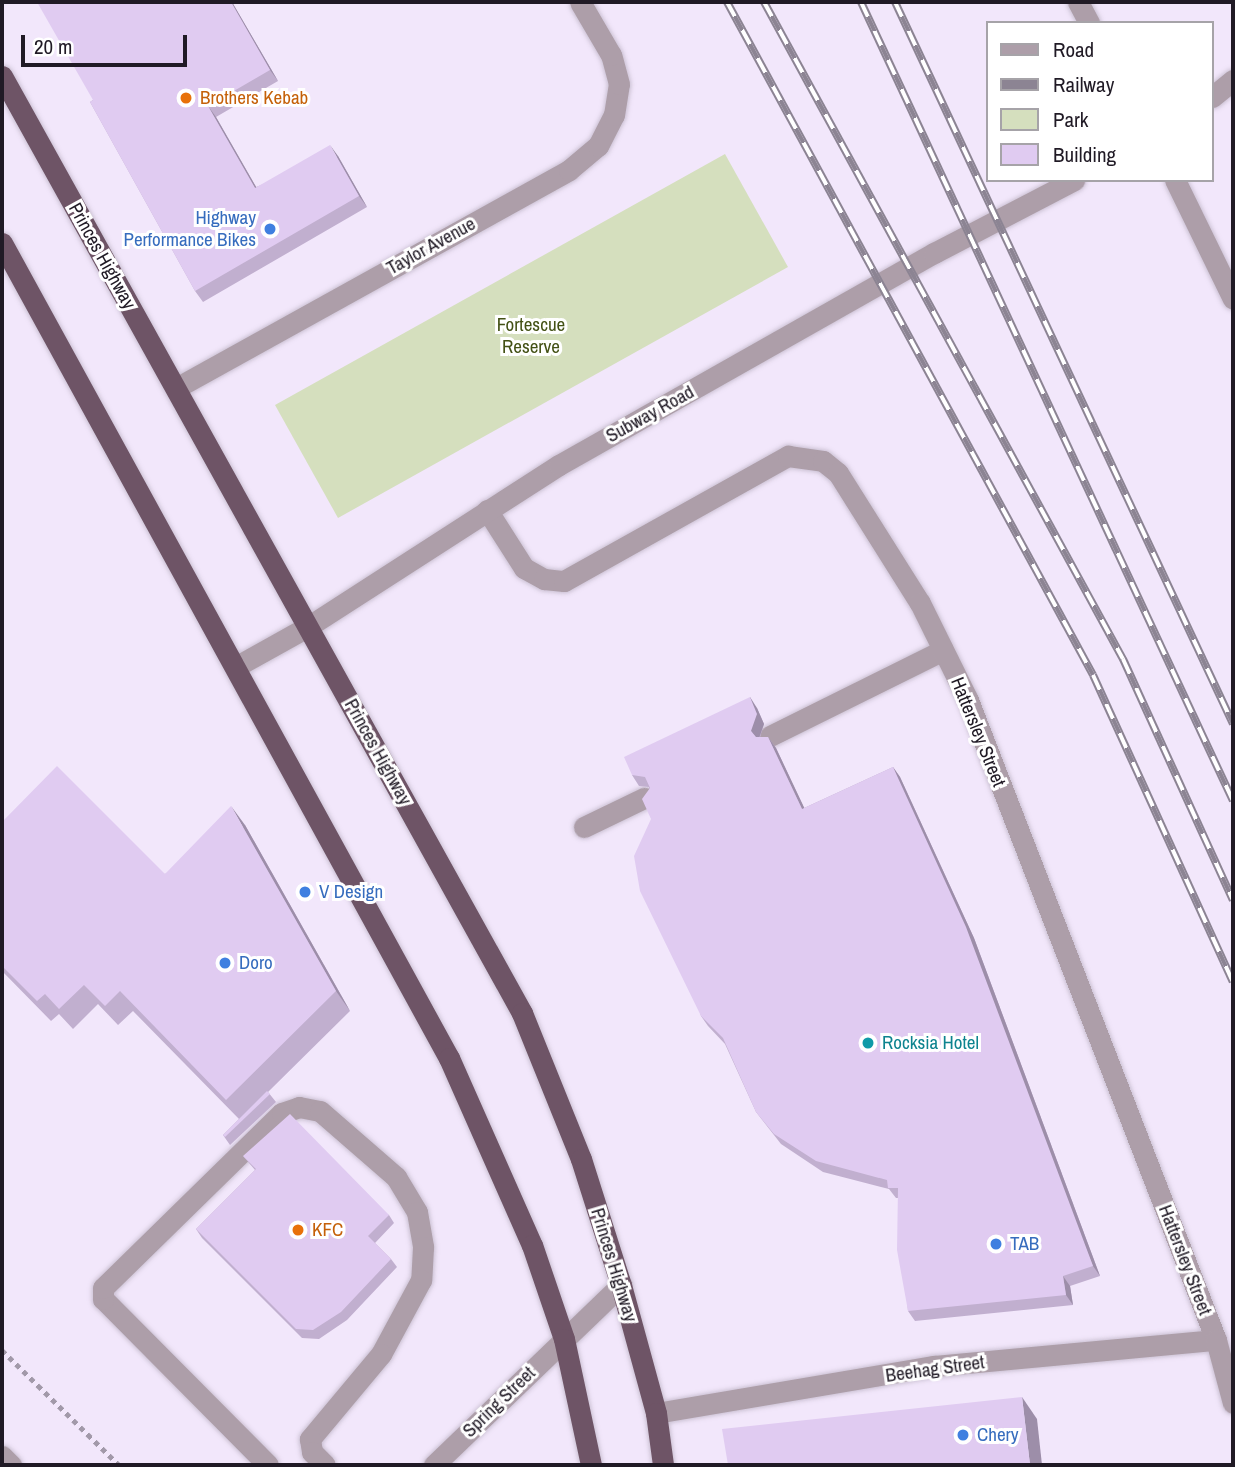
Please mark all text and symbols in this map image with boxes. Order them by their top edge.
scale bar [24,21,191,65]
legend [986,21,1214,182]
text: 20 m [34,32,72,61]
text: Road [1053,35,1094,64]
text: Railway [1053,70,1114,99]
place label: Brothers Kebab [200,87,308,109]
marker: Brothers Kebab [178,90,194,106]
text: Park [1053,105,1088,134]
text: Building [1053,140,1116,169]
street label: Princes Highway [63,199,141,313]
place label: Highway Performance Bikes [124,207,256,251]
street label: Taylor Avenue [382,212,480,280]
marker: Highway Performance Bikes [262,221,278,237]
park label: Fortescue Reserve [497,314,565,358]
street label: Subway Road [602,381,698,447]
street label: Hattersley Street [946,674,1010,790]
street label: Princes Highway [339,695,417,809]
place label: V Design [319,881,383,903]
marker: V Design [297,884,313,900]
place label: Doro [239,952,273,974]
marker: Doro [217,955,233,971]
place label: Rocksia Hotel [882,1032,979,1054]
marker: Rocksia Hotel [860,1035,876,1051]
street label: Hattersley Street [1154,1202,1216,1318]
street label: Princes Highway [586,1205,642,1325]
place label: KFC [312,1219,343,1241]
marker: KFC [290,1222,306,1238]
place label: TAB [1010,1233,1039,1255]
marker: TAB [988,1236,1004,1252]
street label: Beehag Street [884,1351,986,1387]
street label: Spring Street [458,1362,540,1442]
place label: Chery [977,1424,1019,1446]
marker: Chery [955,1427,971,1443]

